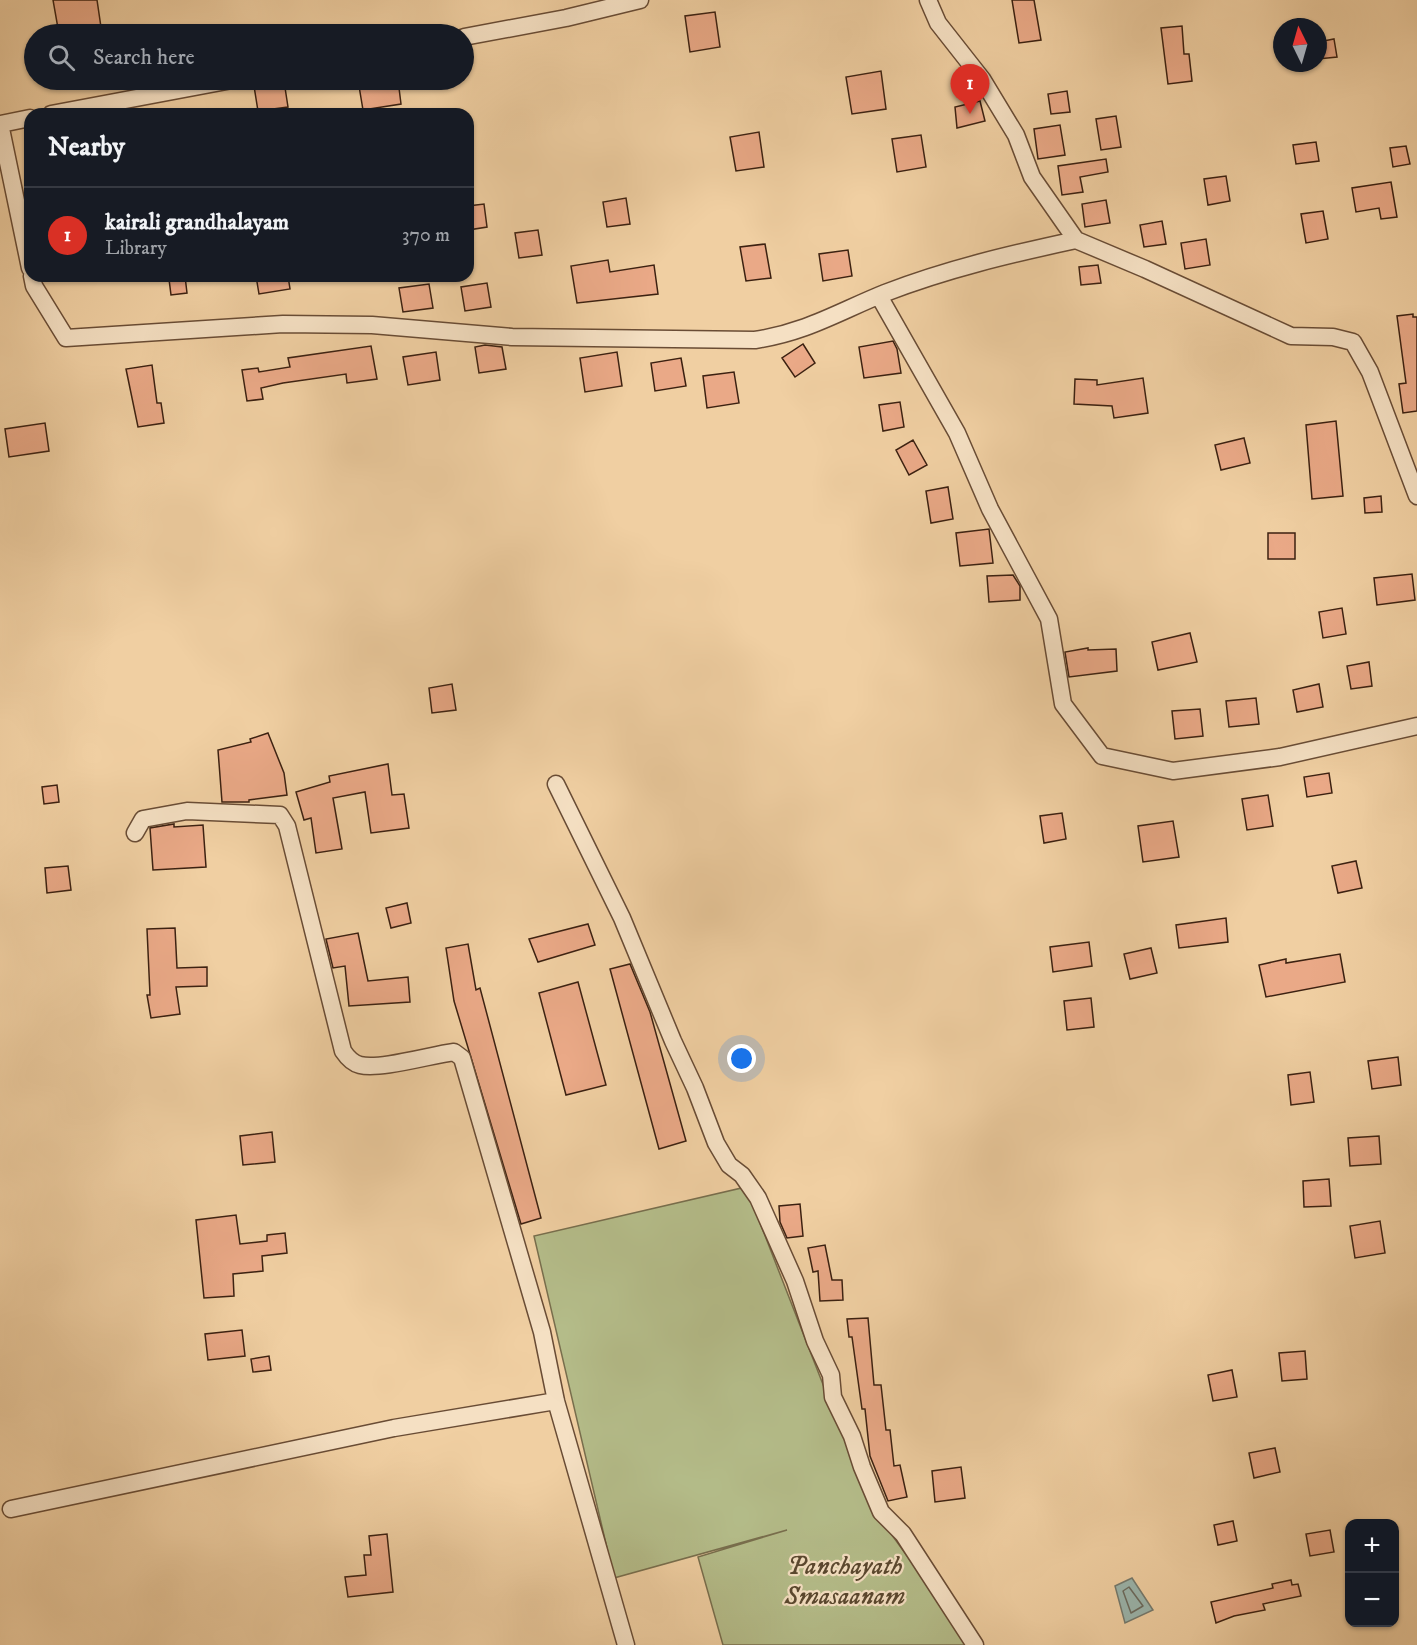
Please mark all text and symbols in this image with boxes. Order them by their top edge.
north arrow [1273,18,1327,72]
search box [24,24,474,90]
icon: search [45,41,78,74]
text: Search here [93,44,195,71]
pin: 1 [950,64,990,114]
text: Nearby [48,131,125,164]
text: kairali grandhalayam [105,209,289,236]
text: 1 [64,223,71,248]
text: 370 m [402,223,450,248]
text: Library [105,236,167,261]
your location [727,1044,756,1073]
map controls [1345,1519,1399,1627]
button: + [1345,1519,1399,1573]
park label: Panchayath Smasaanam [784,1550,905,1613]
button: − [1345,1573,1399,1627]

